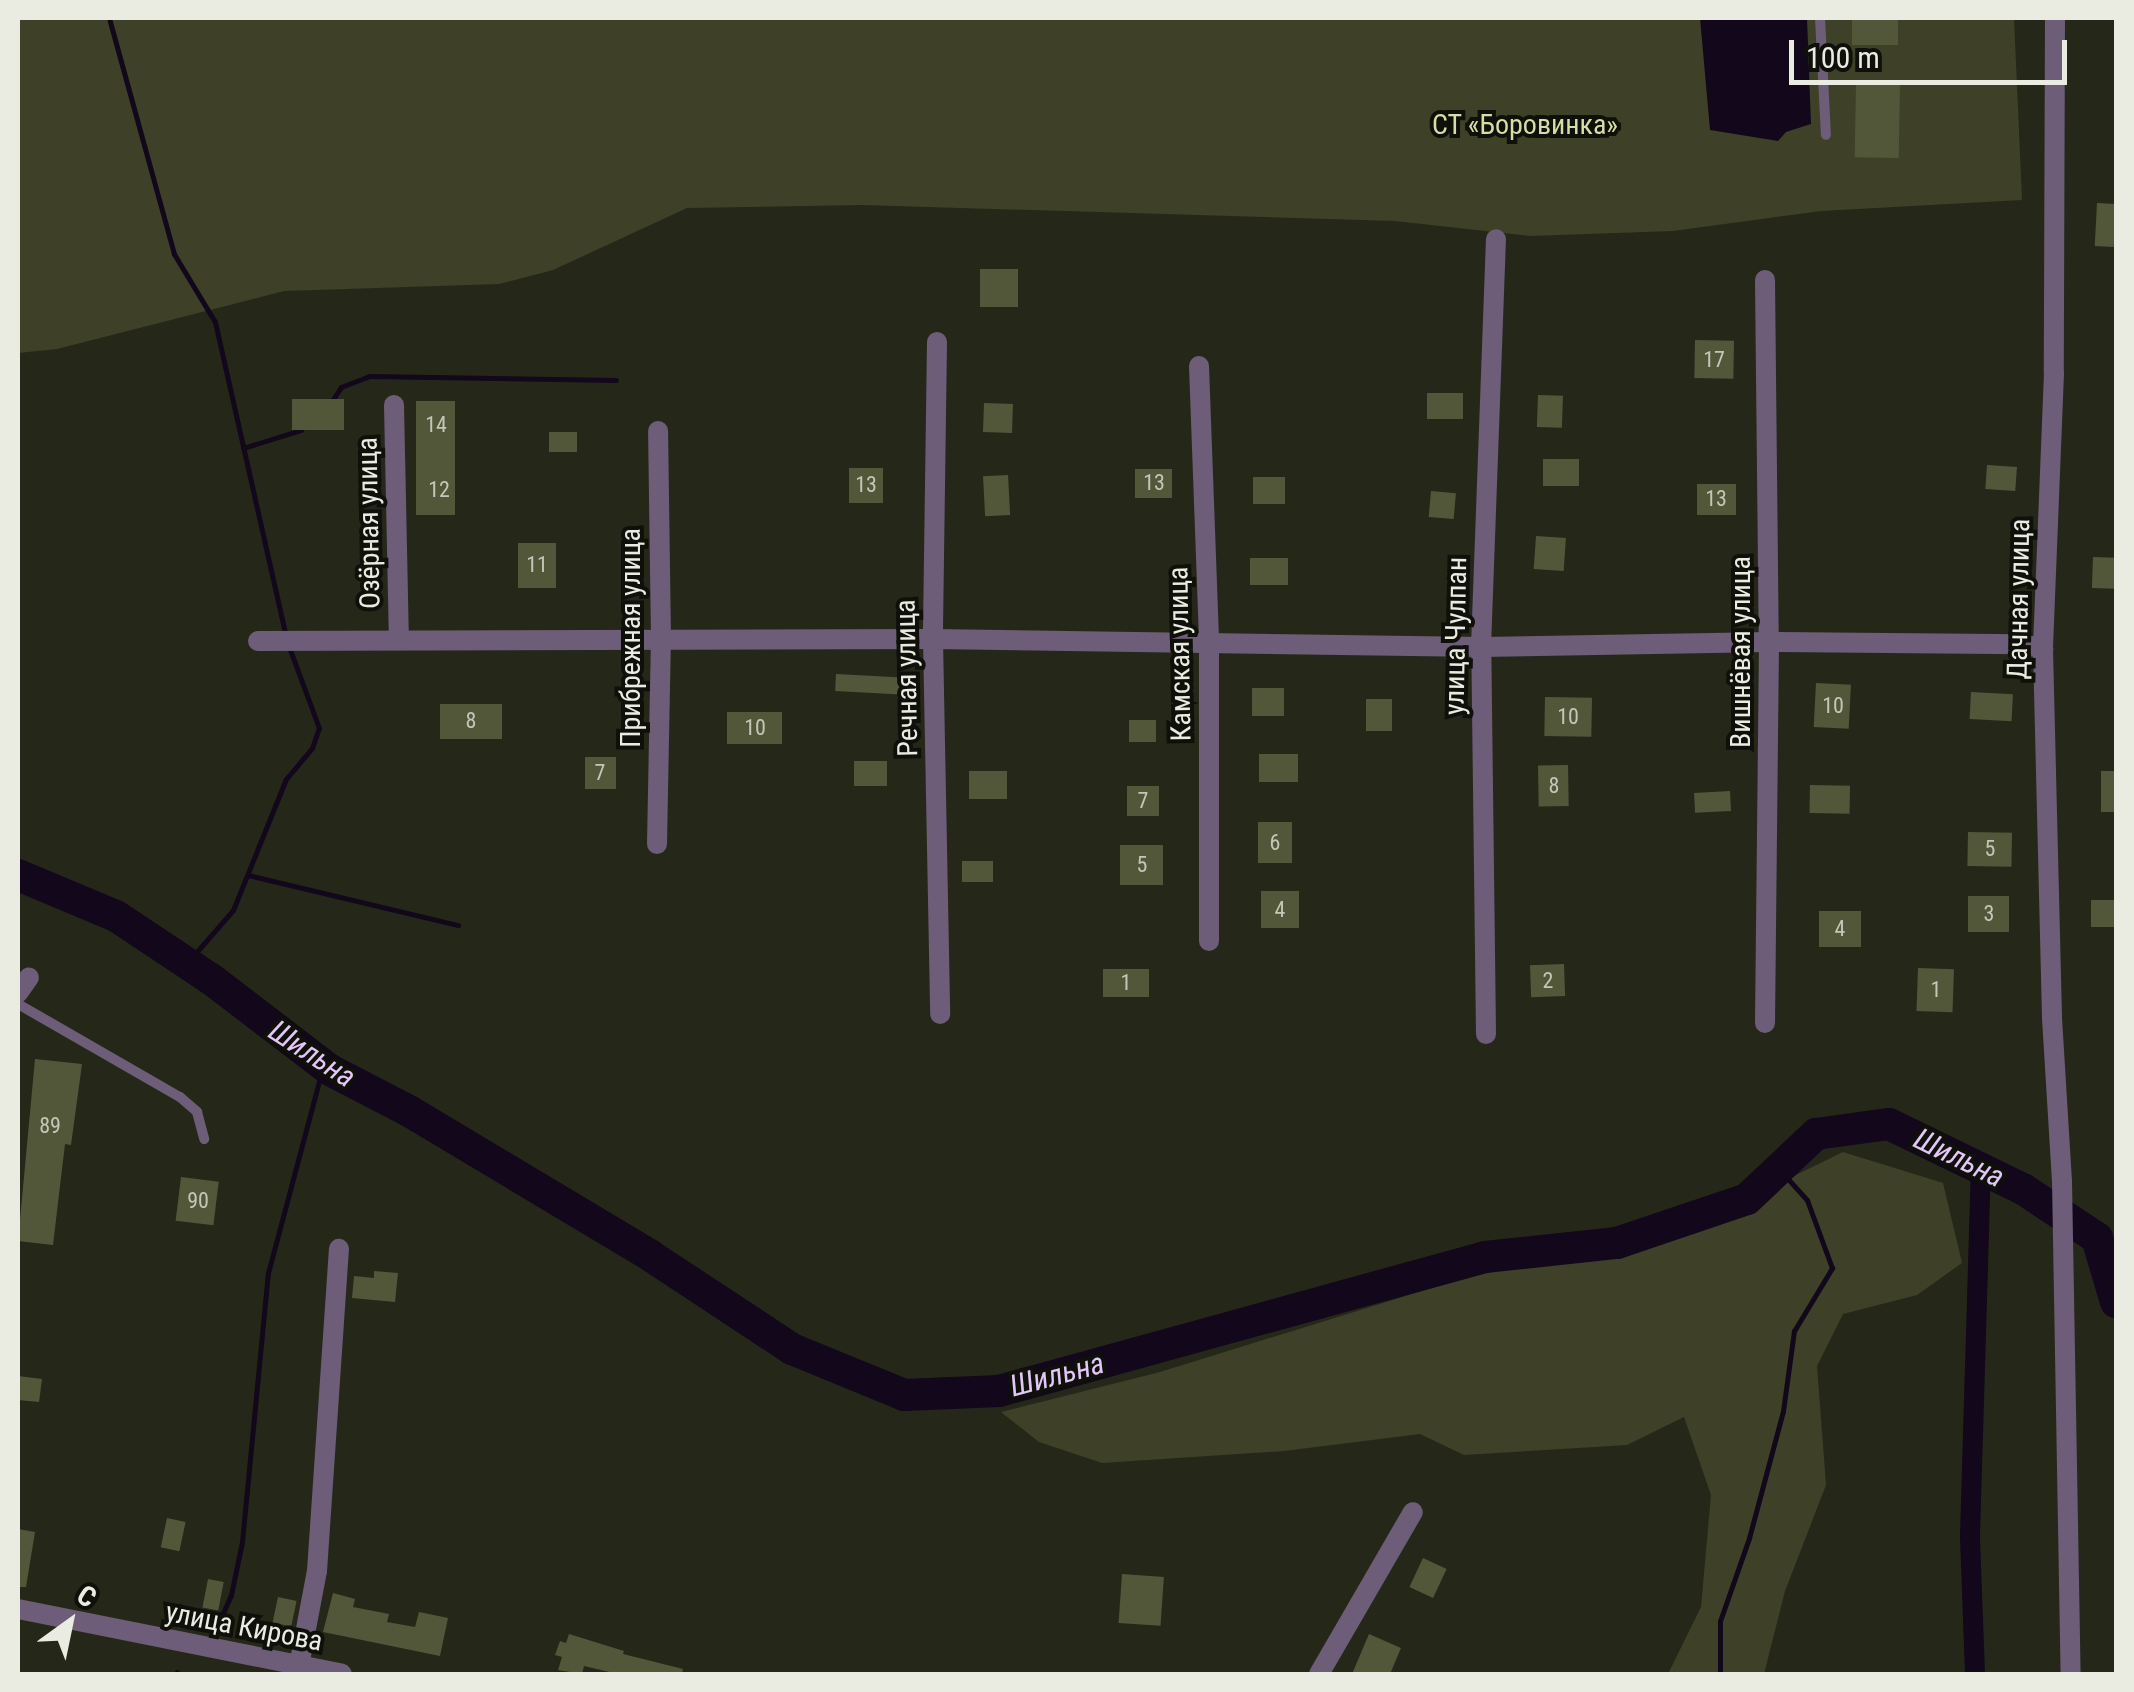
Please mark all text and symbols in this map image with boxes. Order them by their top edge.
scale bar [1794,20,2072,82]
text: 100 m [1806,40,1880,75]
park label: СТ «Боровинка» [1432,108,1618,142]
house number: 17 [1703,347,1725,373]
house number: 14 [425,412,447,438]
street label: Озёрная улица [351,437,387,609]
house number: 13 [1143,470,1165,496]
house number: 13 [855,472,877,498]
house number: 12 [428,477,450,503]
house number: 13 [1705,486,1727,512]
street label: Дачная улица [2001,518,2037,680]
street label: Прибрежная улица [614,528,648,748]
house number: 11 [526,552,548,578]
street label: Вишнёвая улица [1724,556,1758,748]
street label: улица Чулпан [1438,557,1474,715]
street label: Камская улица [1162,566,1198,742]
street label: Речная улица [889,599,925,757]
house number: 10 [1822,693,1844,719]
house number: 10 [1557,704,1579,730]
house number: 8 [466,708,476,734]
house number: 10 [744,715,766,741]
house number: 7 [595,760,605,786]
house number: 8 [1549,773,1559,799]
house number: 7 [1138,788,1148,814]
house number: 6 [1270,830,1280,856]
house number: 5 [1985,836,1995,862]
house number: 5 [1137,852,1147,878]
house number: 4 [1275,897,1285,923]
house number: 3 [1984,901,1994,927]
house number: 4 [1835,916,1845,942]
house number: 2 [1543,968,1553,994]
house number: 1 [1121,970,1131,996]
house number: 1 [1931,977,1941,1003]
water label: Шильна [262,1013,362,1095]
house number: 89 [39,1113,61,1139]
water label: Шильна [1908,1121,2010,1195]
house number: 90 [187,1188,209,1214]
water label: Шильна [1006,1345,1108,1405]
north arrow [20,1572,120,1672]
text: С [71,1578,102,1615]
street label: улица Кирова [163,1595,325,1659]

